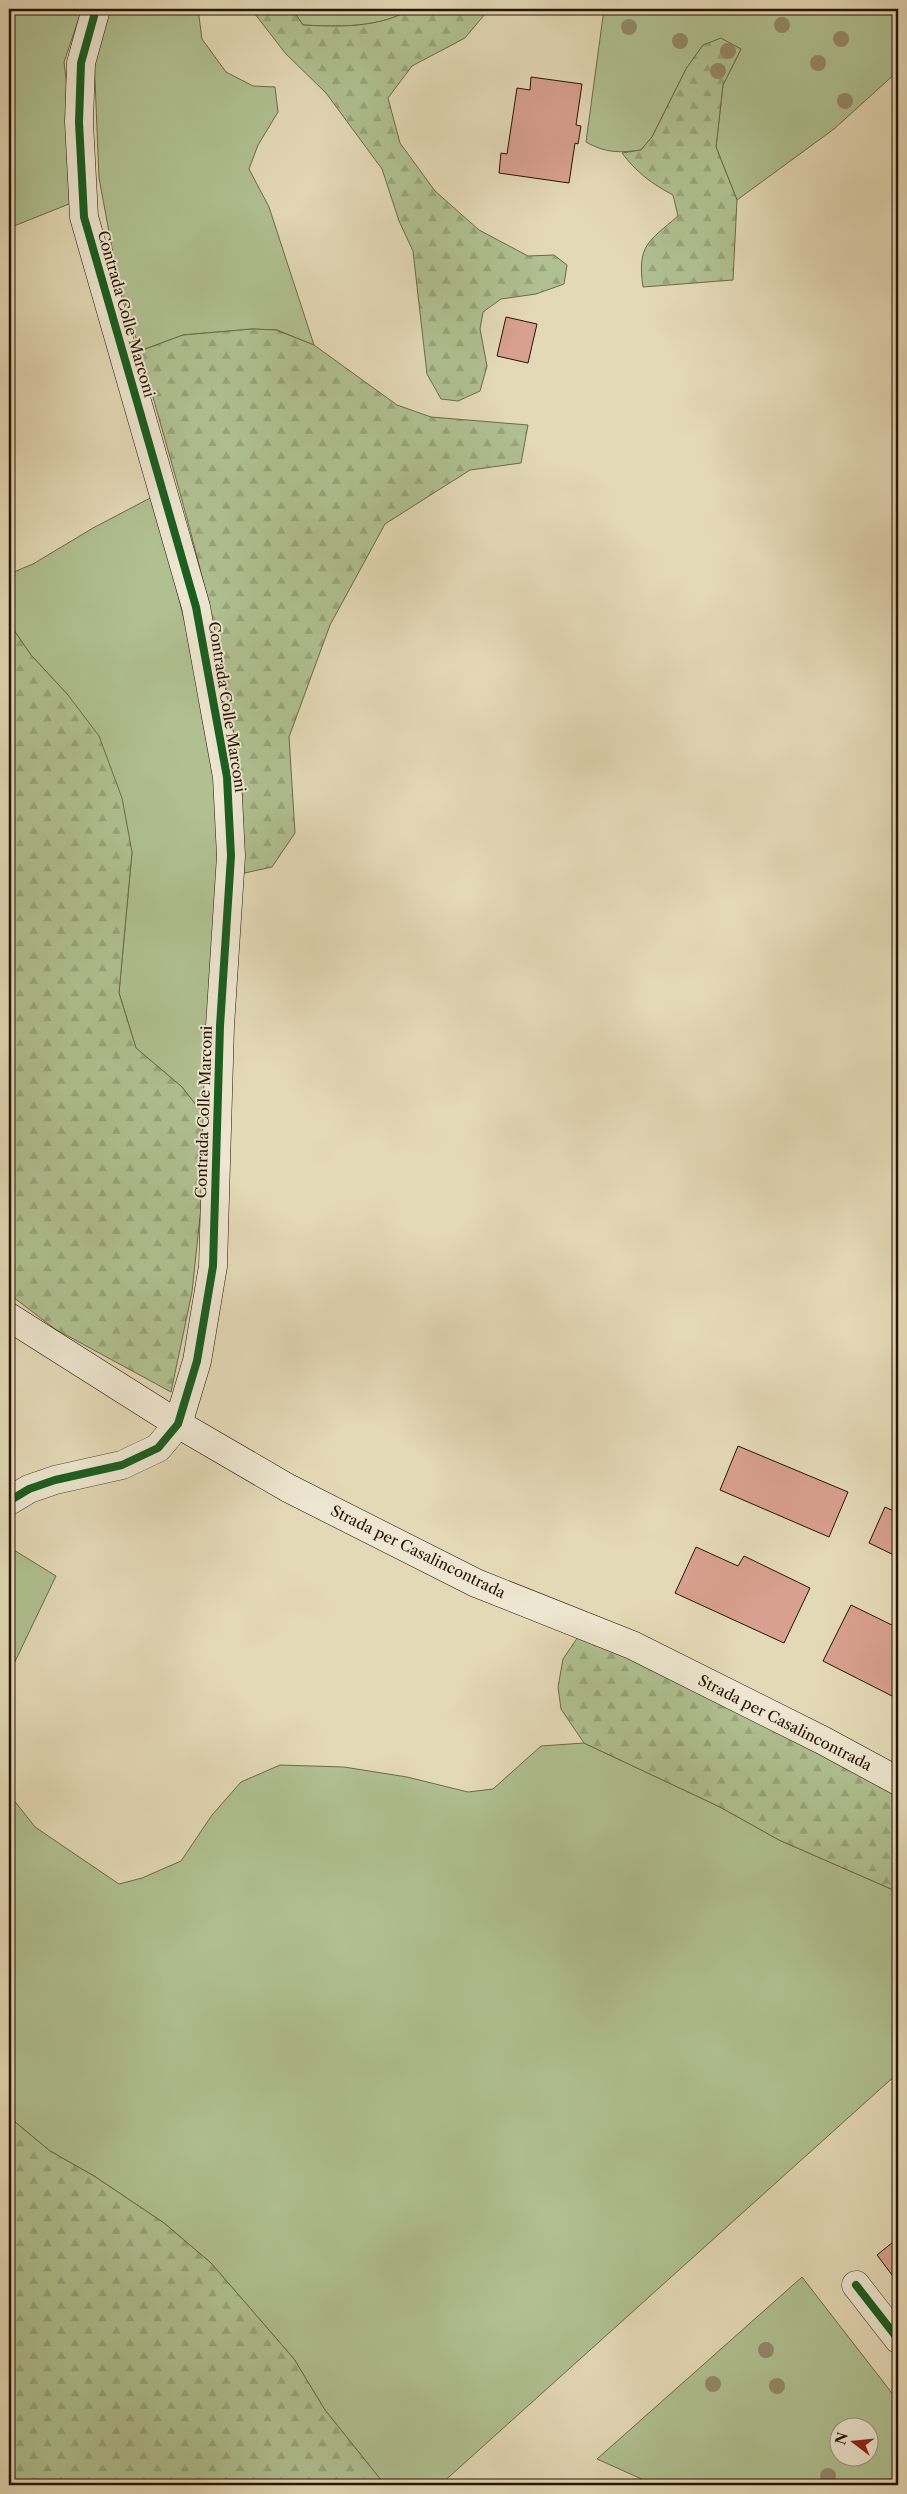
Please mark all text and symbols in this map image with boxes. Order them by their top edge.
street label: Contrada Colle Marconi [94,228,160,400]
street label: Contrada Colle Marconi [205,620,250,794]
street label: Contrada Colle Marconi [191,1025,216,1199]
street label: Strada per Casalincontrada [328,1501,509,1602]
street label: Strada per Casalincontrada [695,1670,875,1775]
north arrow [830,2416,880,2466]
text: N [831,2430,852,2447]

